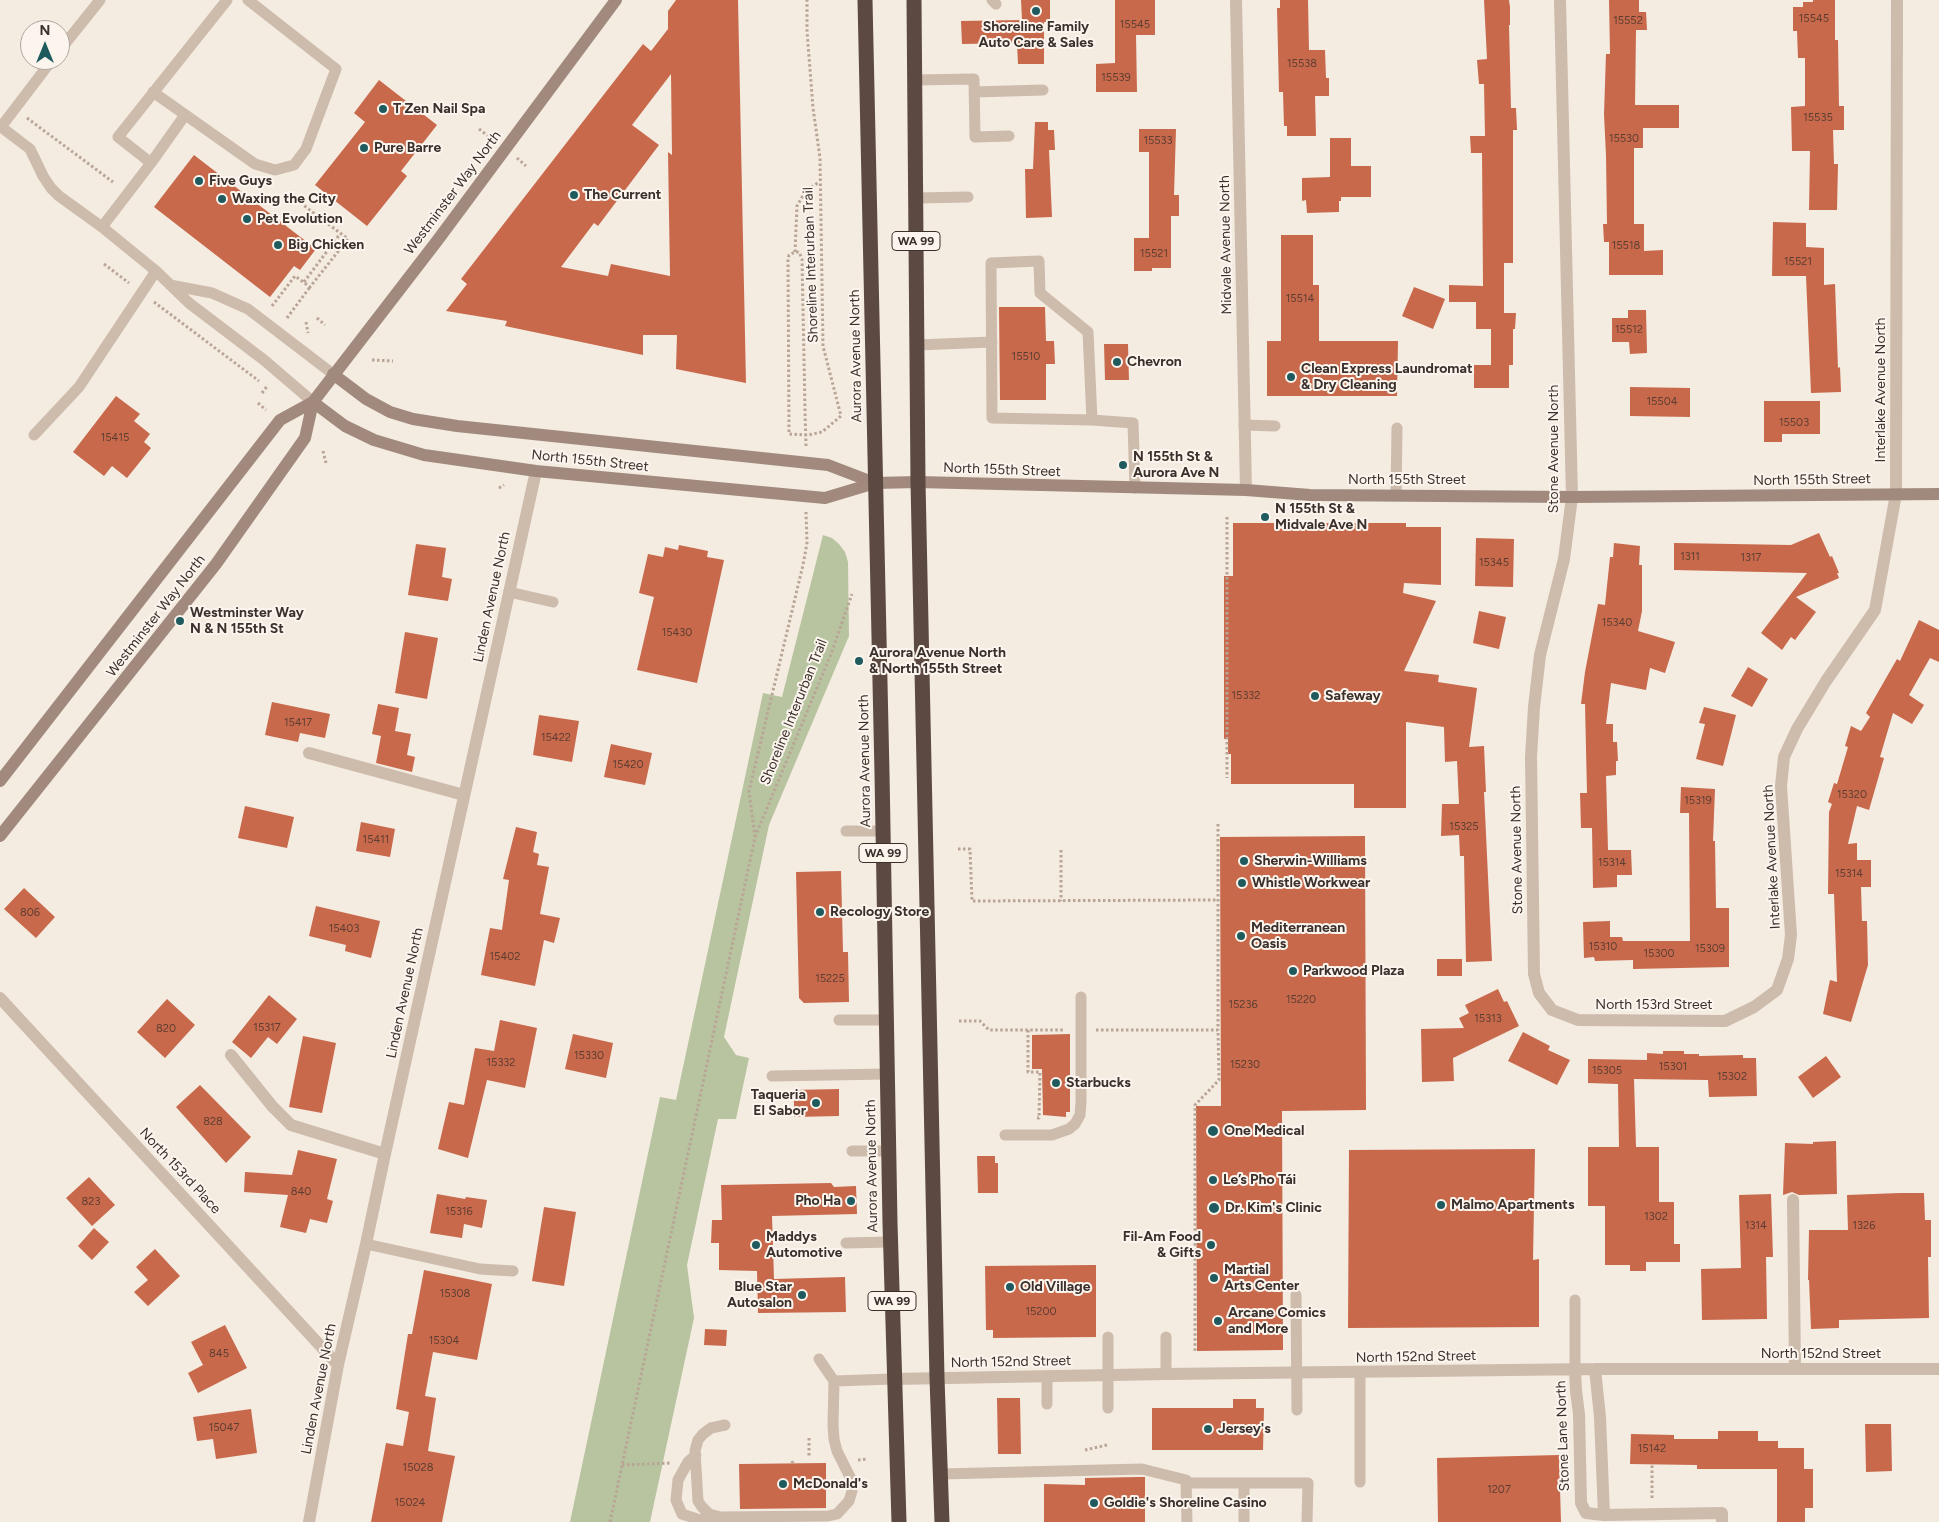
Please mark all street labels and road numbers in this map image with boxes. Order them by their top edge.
street label: Westminster Way North [401,128,505,258]
street label: Midvale Avenue North [1216,175,1236,315]
street label: Shoreline Interurban Trail [800,187,822,343]
road number: WA 99 [892,232,940,250]
street label: Aurora Avenue North [846,289,866,423]
street label: Interlake Avenue North [1873,318,1889,462]
street label: Stone Avenue North [1546,385,1562,513]
street label: North 155th Street [530,446,650,476]
street label: North 155th Street [943,460,1061,480]
street label: North 155th Street [1753,471,1871,489]
street label: North 155th Street [1348,472,1466,488]
street label: Linden Avenue North [470,530,514,664]
street label: Westminster Way North [103,552,209,680]
street label: Shoreline Interurban Trail [757,637,831,787]
street label: Aurora Avenue North [855,694,875,828]
street label: Interlake Avenue North [1760,784,1784,930]
street label: Stone Avenue North [1507,786,1527,914]
road number: WA 99 [859,844,907,862]
street label: Linden Avenue North [383,926,427,1060]
street label: North 153rd Street [1595,997,1713,1013]
street label: Aurora Avenue North [862,1099,882,1233]
street label: North 153rd Place [136,1124,224,1218]
road number: WA 99 [868,1292,916,1310]
street label: Linden Avenue North [298,1322,340,1456]
street label: North 152nd Street [1761,1346,1881,1362]
street label: North 152nd Street [1356,1348,1476,1366]
street label: North 152nd Street [951,1353,1071,1371]
street label: Stone Lane North [1553,1380,1573,1492]

